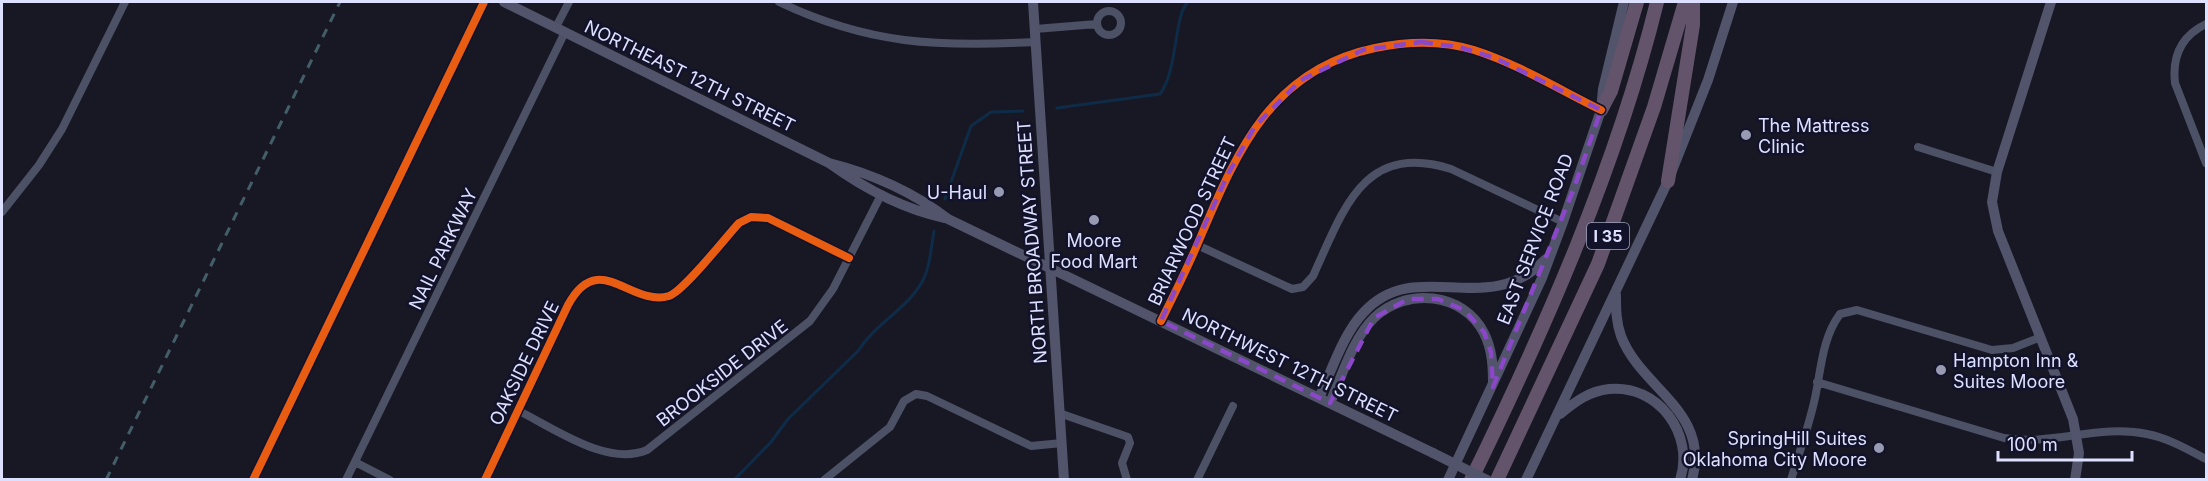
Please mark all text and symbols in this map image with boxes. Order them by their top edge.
street label: NORTHEAST 12TH STREET [581,16,799,136]
place label: The Mattress Clinic [1758,115,1870,157]
street label: NORTH BROADWAY STREET [1013,120,1051,364]
marker: The Mattress Clinic [1739,128,1753,142]
street label: BRIARWOOD STREET [1144,133,1240,309]
street label: EAST SERVICE ROAD [1493,150,1577,328]
place label: U-Haul [927,182,987,203]
street label: NAIL PARKWAY [405,185,481,313]
marker: U-Haul [992,185,1006,199]
marker: Moore Food Mart [1087,213,1101,227]
road number: I 35 [1587,223,1629,249]
place label: Moore Food Mart [1051,230,1138,272]
street label: OAKSIDE DRIVE [485,298,563,428]
street label: NORTHWEST 12TH STREET [1179,304,1401,426]
street label: BROOKSIDE DRIVE [652,315,792,431]
place label: Hampton Inn & Suites Moore [1953,350,2079,392]
marker: Hampton Inn & Suites Moore [1934,363,1948,377]
scale bar [1998,424,2132,462]
place label: SpringHill Suites Oklahoma City Moore [1683,428,1867,470]
text: 100 m [2007,434,2058,455]
marker: SpringHill Suites Oklahoma City Moore [1872,441,1886,455]

